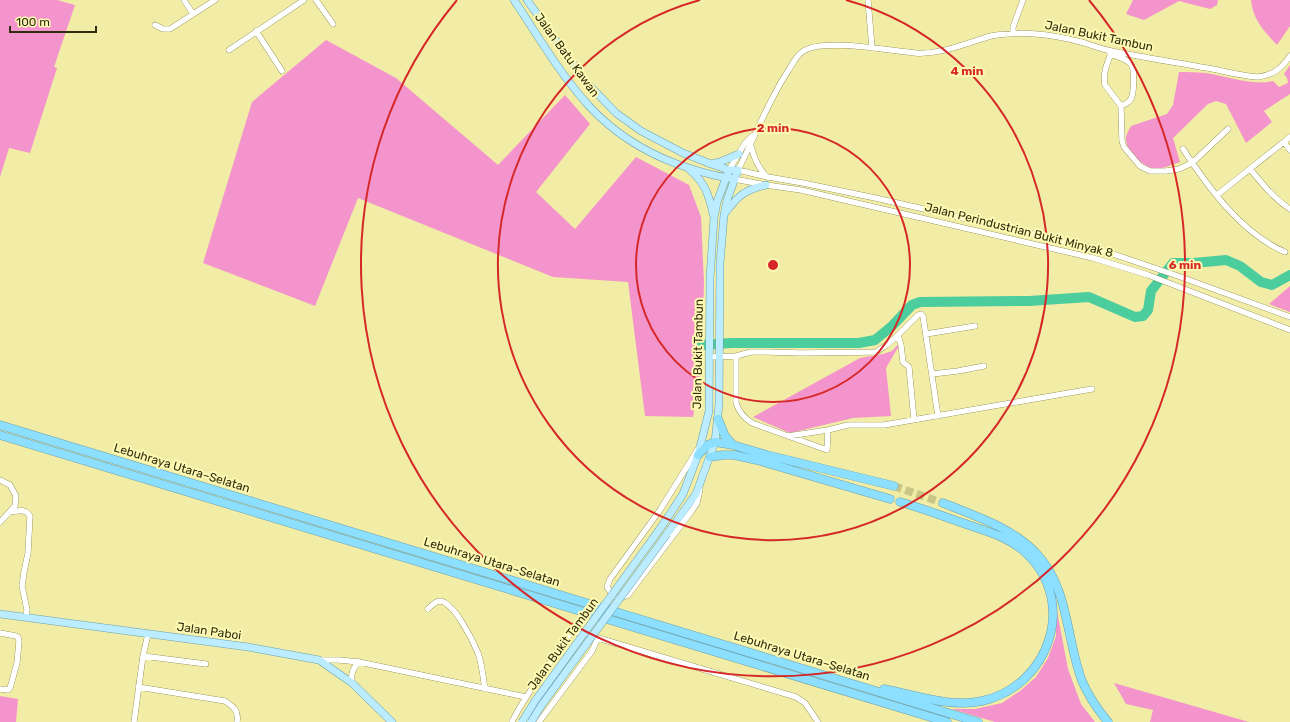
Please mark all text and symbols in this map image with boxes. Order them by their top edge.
scale bar [10,8,96,34]
street label: Jalan Batu Kawan [532,10,602,100]
text: 100 m [16,15,50,29]
street label: Jalan Bukit Tambun [1044,18,1154,54]
text: 4 min [951,64,984,78]
text: 2 min [757,121,790,135]
street label: Jalan Perindustrian Bukit Minyak 8 [923,200,1115,260]
centre of rings [766,258,780,272]
text: 6 min [1169,258,1202,272]
street label: Jalan Bukit Tambun [690,299,706,409]
street label: Lebuhraya Utara–Selatan [112,441,252,495]
street label: Lebuhraya Utara–Selatan [422,535,562,589]
street label: Jalan Bukit Tambun [525,595,601,693]
street label: Jalan Paboi [176,620,242,642]
street label: Lebuhraya Utara–Selatan [732,629,872,683]

